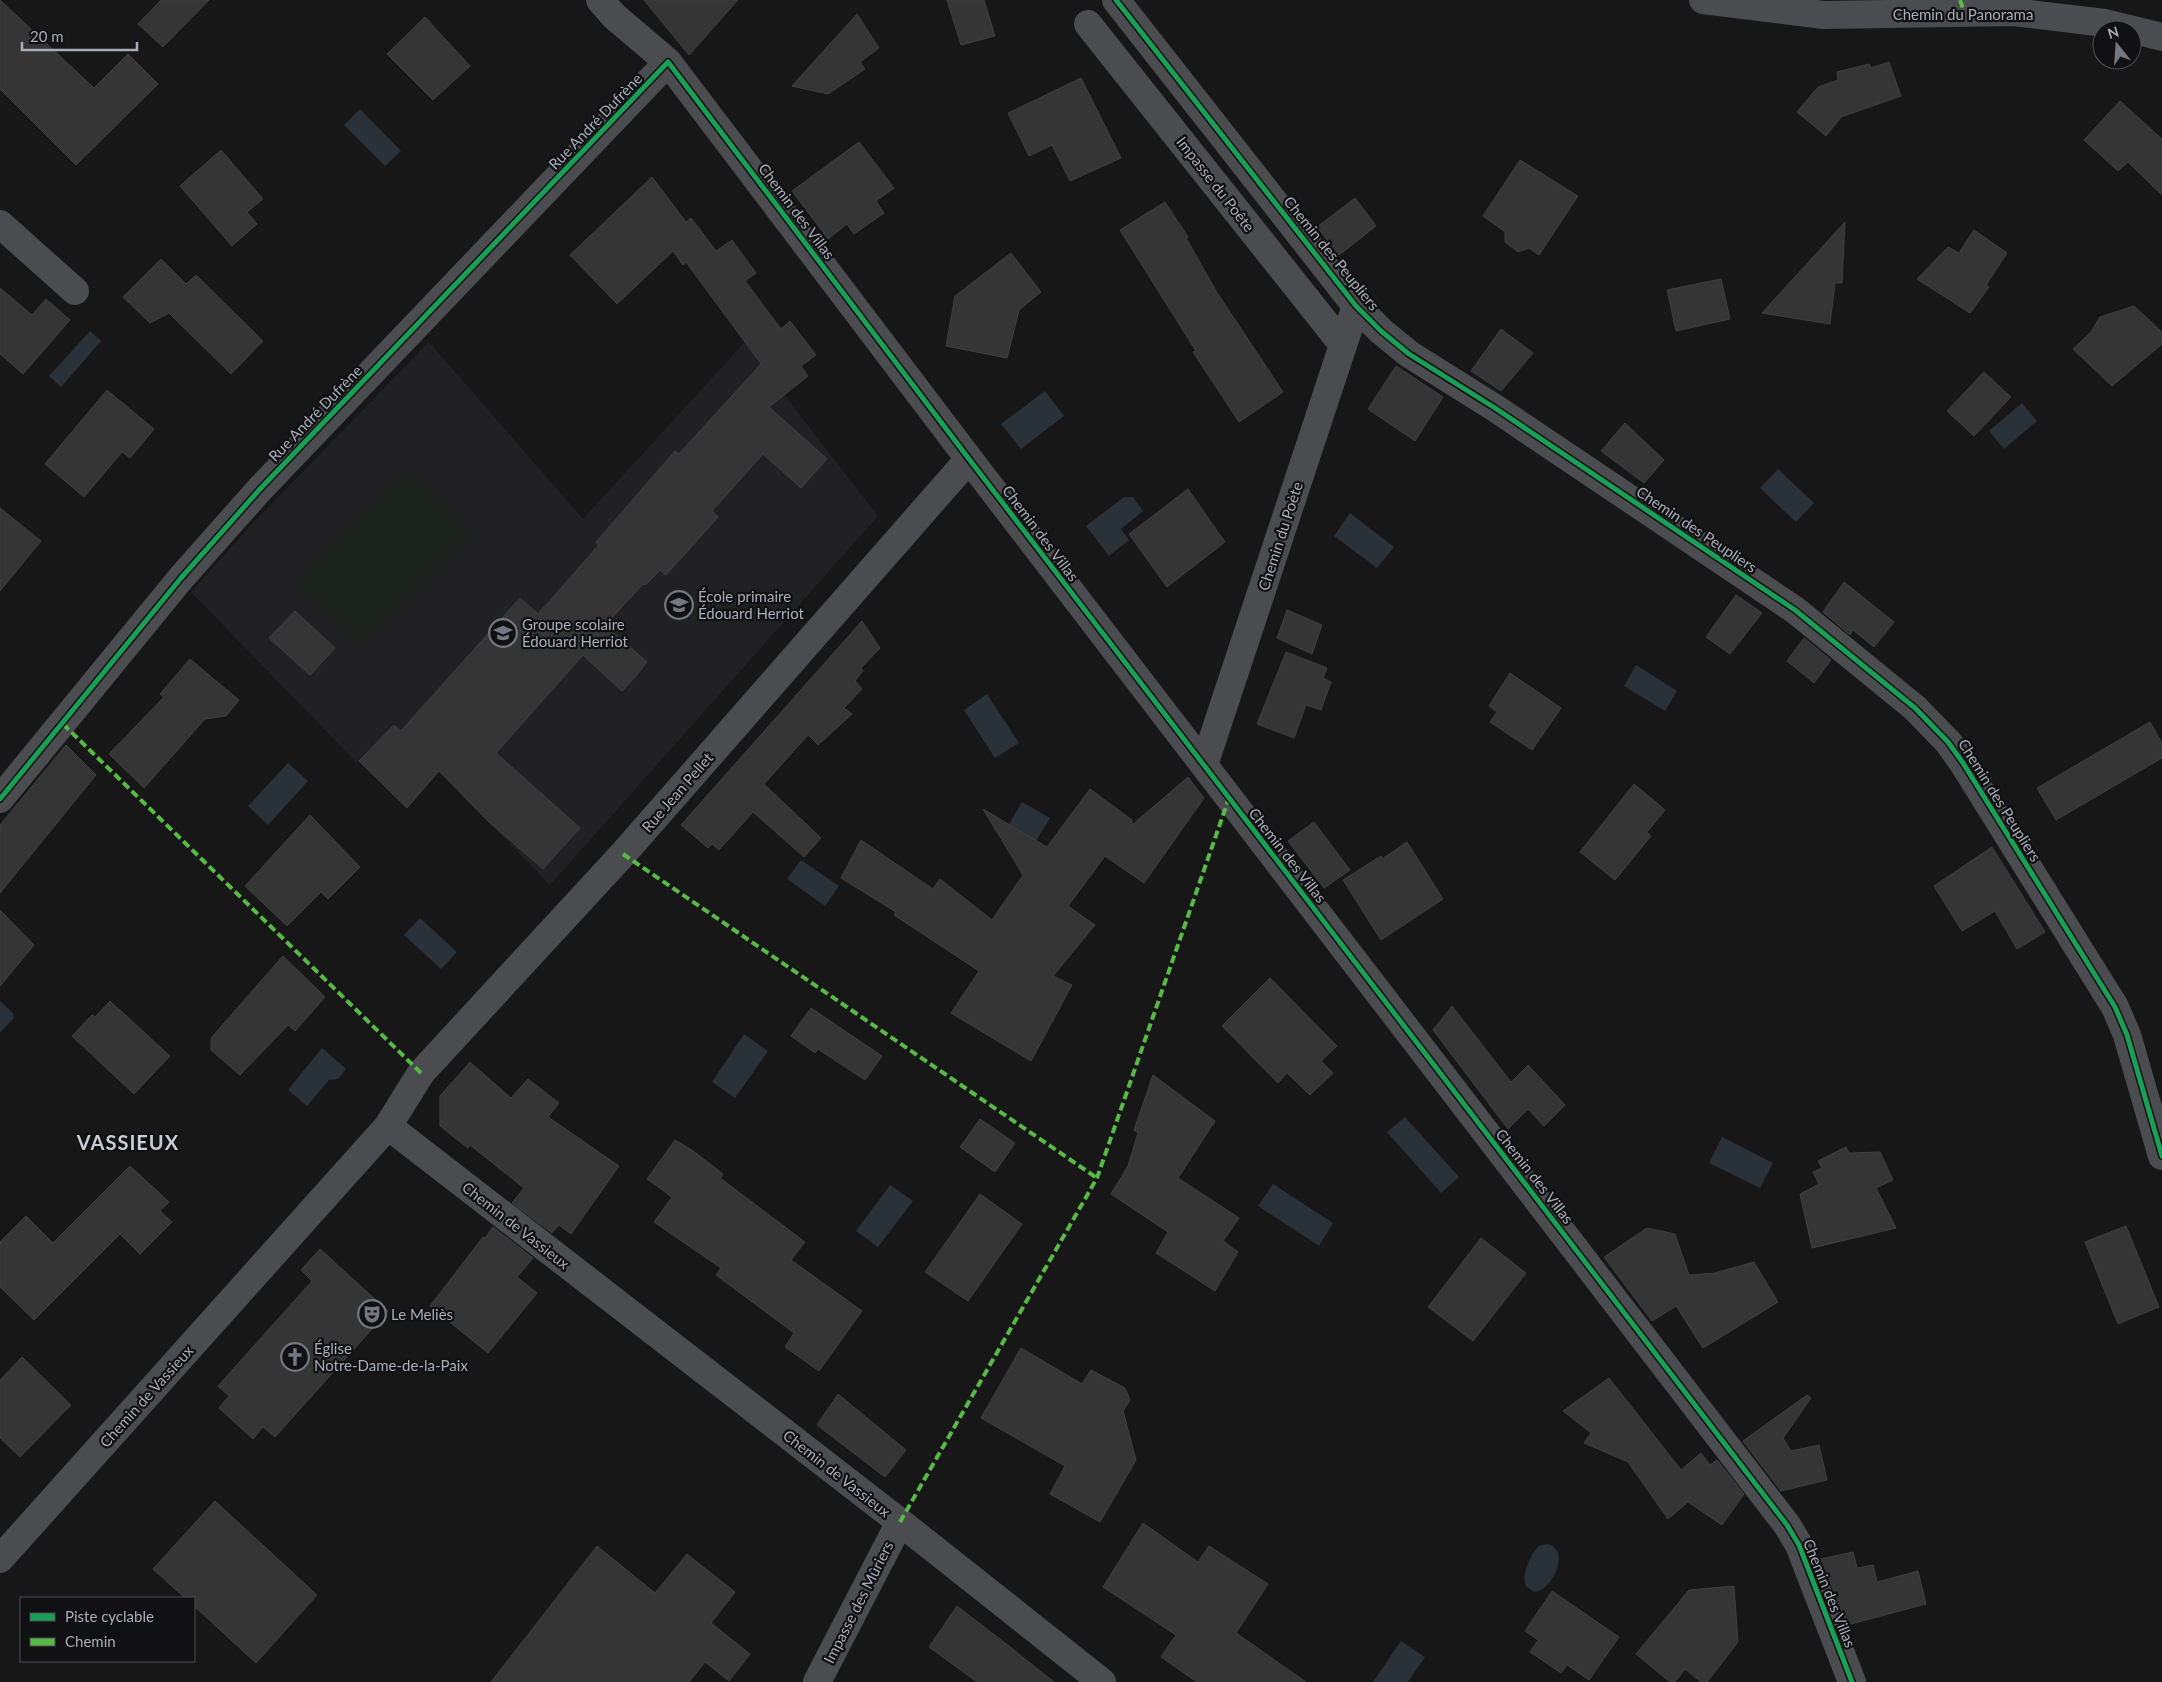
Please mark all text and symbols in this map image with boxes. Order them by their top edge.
street label: Chemin du Panorama [1893,5,2033,23]
scale bar [22,20,138,52]
north arrow [2092,20,2142,70]
text: N [2105,22,2121,42]
text: 20 m [30,27,64,45]
street label: Rue André Dufrène [544,69,646,173]
street label: Impasse du Poête [1173,133,1259,235]
street label: Chemin des Villas [755,160,839,262]
street label: Chemin des Peupliers [1281,192,1383,314]
street label: Rue André Dufrène [264,361,366,465]
street label: Chemin du Poète [1254,479,1306,593]
street label: Chemin des Villas [999,482,1083,584]
street label: Chemin des Peupliers [1633,482,1761,576]
place label: École primaire Édouard Herriot [698,587,805,622]
school or university icon: École primaire Édouard Herriot [664,590,694,620]
place label: Groupe scolaire Édouard Herriot [522,615,629,650]
school or university icon: Groupe scolaire Édouard Herriot [488,618,518,648]
street label: Chemin des Peupliers [1955,735,2045,865]
street label: Rue Jean Pellet [638,748,717,835]
street label: Chemin des Villas [1245,804,1331,906]
street label: Chemin des Villas [1492,1125,1578,1227]
district label: VASSIEUX [76,1130,179,1154]
street label: Chemin de Vassieux [459,1178,574,1273]
theatre icon: Le Meliès [357,1299,387,1329]
place label: Le Meliès [391,1305,453,1323]
place label: Église Notre-Dame-de-la-Paix [314,1339,468,1374]
street label: Chemin de Vassieux [96,1341,197,1451]
church icon: Église Notre-Dame-de-la-Paix [280,1342,310,1372]
street label: Chemin de Vassieux [780,1426,895,1521]
street label: Chemin des Villas [1800,1536,1860,1650]
street label: Impasse des Mûriers [819,1538,897,1666]
legend [20,1597,195,1662]
text: Piste cyclable [65,1607,154,1625]
text: Chemin [65,1632,116,1650]

